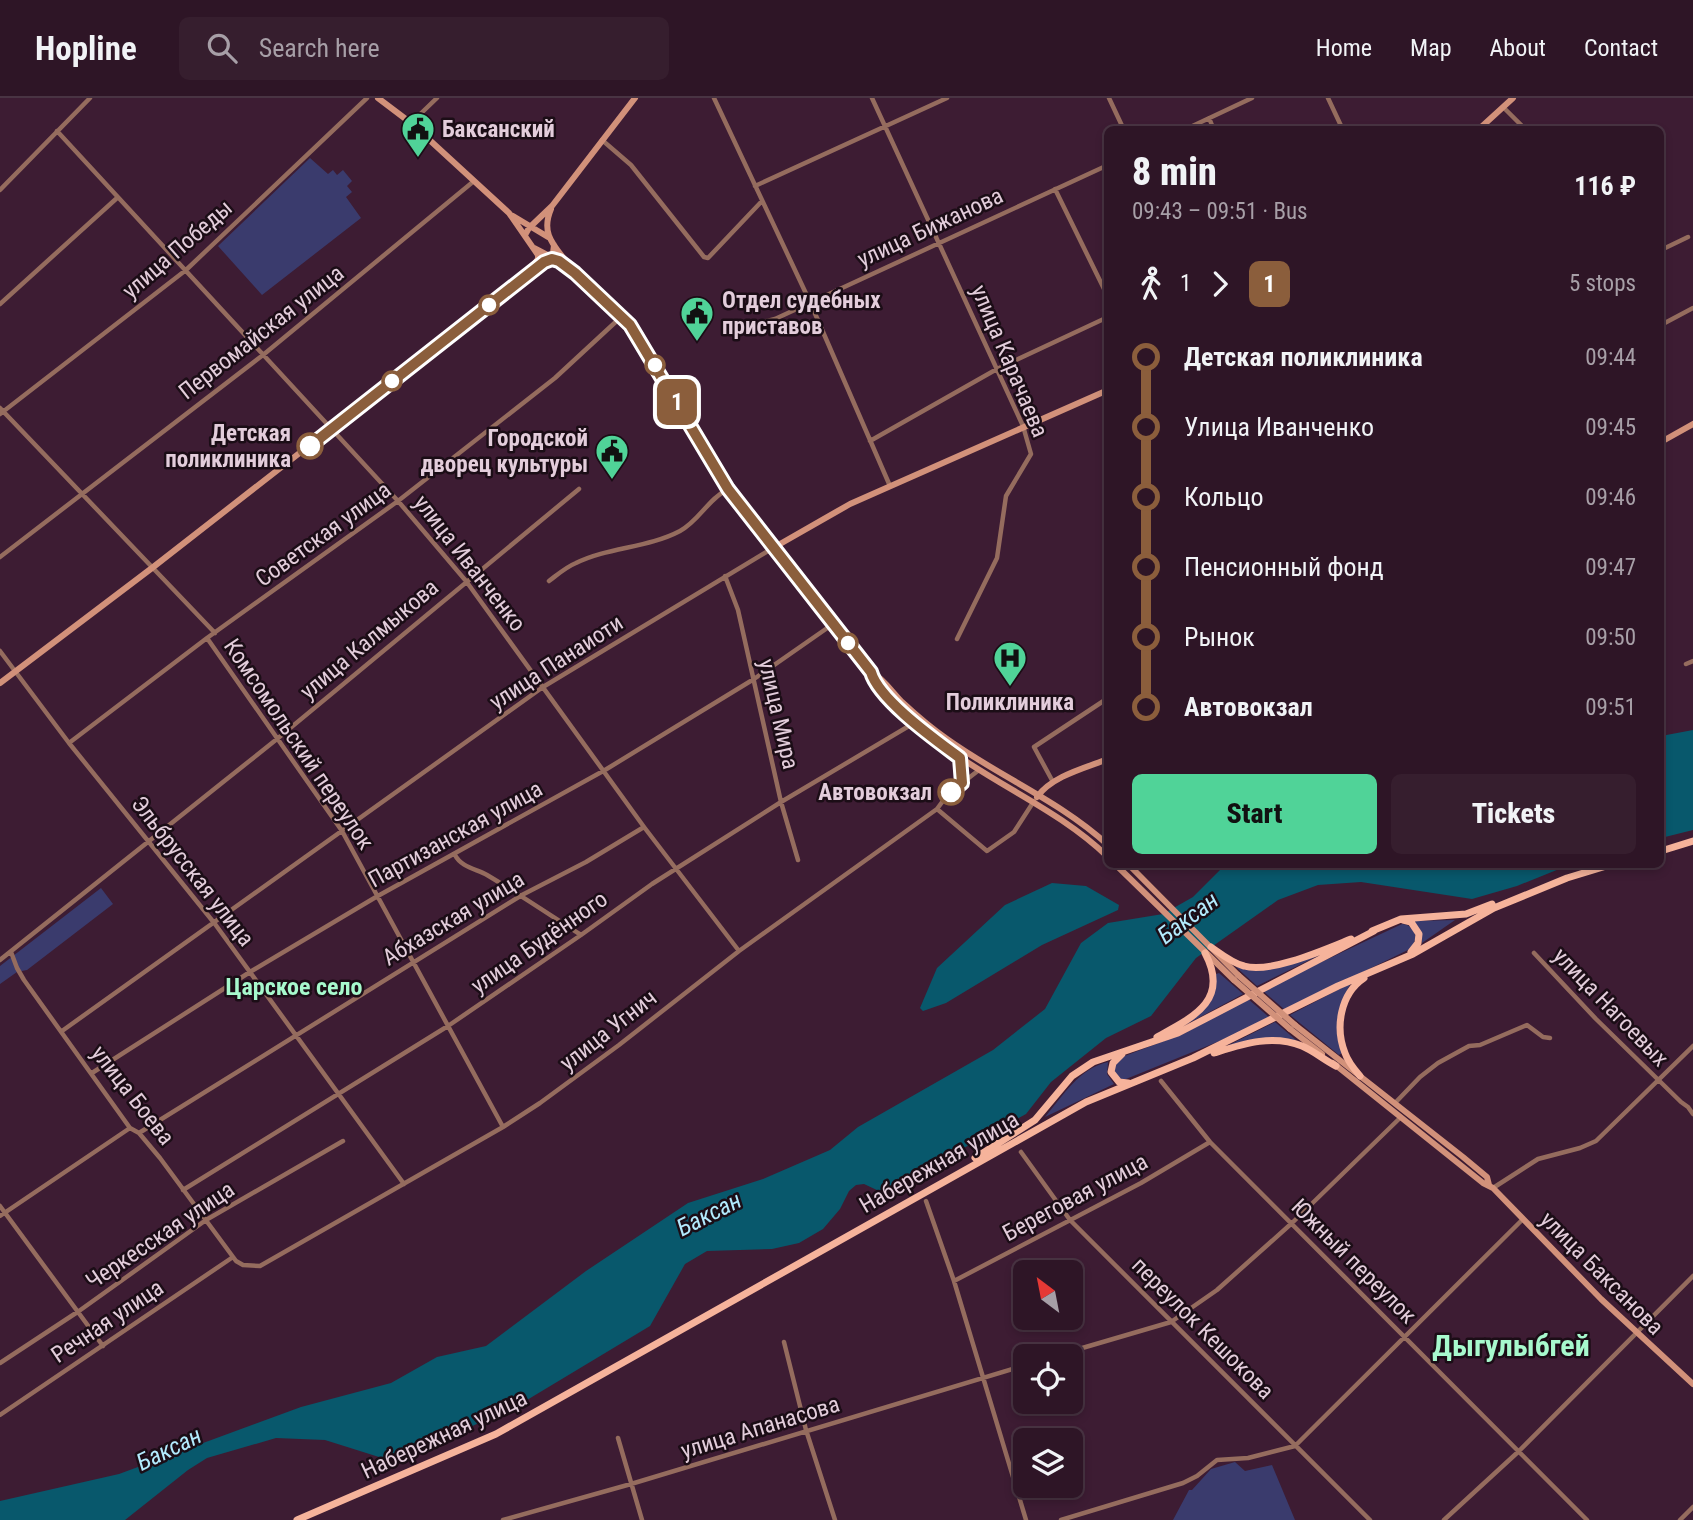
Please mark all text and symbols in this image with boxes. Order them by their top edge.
search box [179,17,669,80]
text: Hopline [35,29,137,68]
icon: search [203,29,241,67]
text: Search here [259,33,380,63]
text: Home [1316,34,1372,62]
text: Map [1410,34,1452,62]
text: About [1490,34,1546,62]
text: Contact [1584,34,1658,62]
public building icon: Баксанский [399,110,437,159]
place label: Баксанский [442,116,555,143]
text: 8 min [1132,150,1217,194]
text: 116 ₽ [1574,171,1636,201]
street label: улица Бижанова [853,182,1007,273]
street label: улица Победы [117,194,238,304]
text: 09:43 – 09:51 · Bus [1132,198,1308,225]
street label: Первомайская улица [173,260,349,405]
icon: walk [1132,265,1170,303]
icon: forward [1201,265,1239,303]
text: 1 [1180,270,1191,297]
text: 1 [1263,270,1276,298]
text: 5 stops [1569,270,1636,297]
street label: улица Карачаева [965,281,1054,441]
place label: Отдел судебных приставов [722,287,881,340]
public building icon: Отдел судебных приставов [678,294,716,343]
unlabelled marker [479,295,499,315]
text: Детская поликлиника [1184,342,1423,372]
text: 09:44 [1585,344,1636,371]
unlabelled marker [645,355,665,375]
unlabelled marker [382,371,402,391]
line badge: 1 [654,379,700,425]
text: 1 [671,388,683,416]
text: Улица Иванченко [1184,412,1374,442]
text: 09:45 [1585,414,1636,441]
place label: Детская поликлиника [165,420,291,473]
place label: Городской дворец культуры [420,425,588,478]
public building icon: Городской дворец культуры [593,432,631,481]
marker: Детская поликлиника [297,433,323,459]
street label: Советская улица [250,476,396,592]
text: Кольцо [1184,482,1263,512]
text: 09:46 [1585,484,1636,511]
street label: улица Иванченко [408,490,531,637]
text: Пенсионный фонд [1184,552,1384,582]
text: 09:47 [1585,554,1636,581]
street label: улица Калмыкова [295,574,444,705]
street label: улица Панаиоти [485,609,628,716]
text: Рынок [1184,622,1255,652]
text: 09:50 [1585,624,1636,651]
unlabelled marker [838,633,858,653]
street label: Комсомольский переулок [218,634,379,855]
hospital icon: Поликлиника [991,639,1029,688]
street label: улица Мира [753,656,804,772]
place label: Поликлиника [946,689,1074,716]
text: Автовокзал [1184,692,1313,722]
text: 09:51 [1585,694,1636,721]
button: Start [1132,774,1377,854]
button: Tickets [1391,774,1636,854]
street label: Партизанская улица [363,775,547,894]
place label: Автовокзал [818,779,932,806]
marker: Автовокзал [938,779,964,805]
street label: Эльбрусская улица [126,791,260,952]
street label: Абхазская улица [378,866,529,971]
street label: улица Будённого [466,885,613,999]
water label: Баксан [1152,886,1224,950]
street label: улица Нагоевых [1547,943,1674,1072]
district label: Царское село [225,973,363,1001]
street label: улица Угнич [555,984,662,1077]
street label: улица Боева [85,1040,180,1150]
street label: Набережная улица [855,1106,1024,1219]
street label: Береговая улица [998,1148,1152,1247]
street label: Черкесская улица [81,1176,240,1295]
water label: Баксан [672,1186,746,1242]
street label: Южный переулок [1286,1193,1422,1329]
street label: улица Баксанова [1534,1206,1669,1341]
street label: переулок Кешокова [1126,1252,1279,1405]
north arrow [1013,1260,1083,1330]
map controls [1013,1260,1083,1498]
street label: Речная улица [46,1274,168,1369]
district label: Дыгулыбгей [1432,1328,1590,1363]
button: locate [1013,1344,1083,1414]
street label: Набережная улица [357,1384,531,1485]
street label: улица Апанасова [678,1391,843,1464]
water label: Баксан [132,1421,206,1477]
button: layers [1013,1428,1083,1498]

